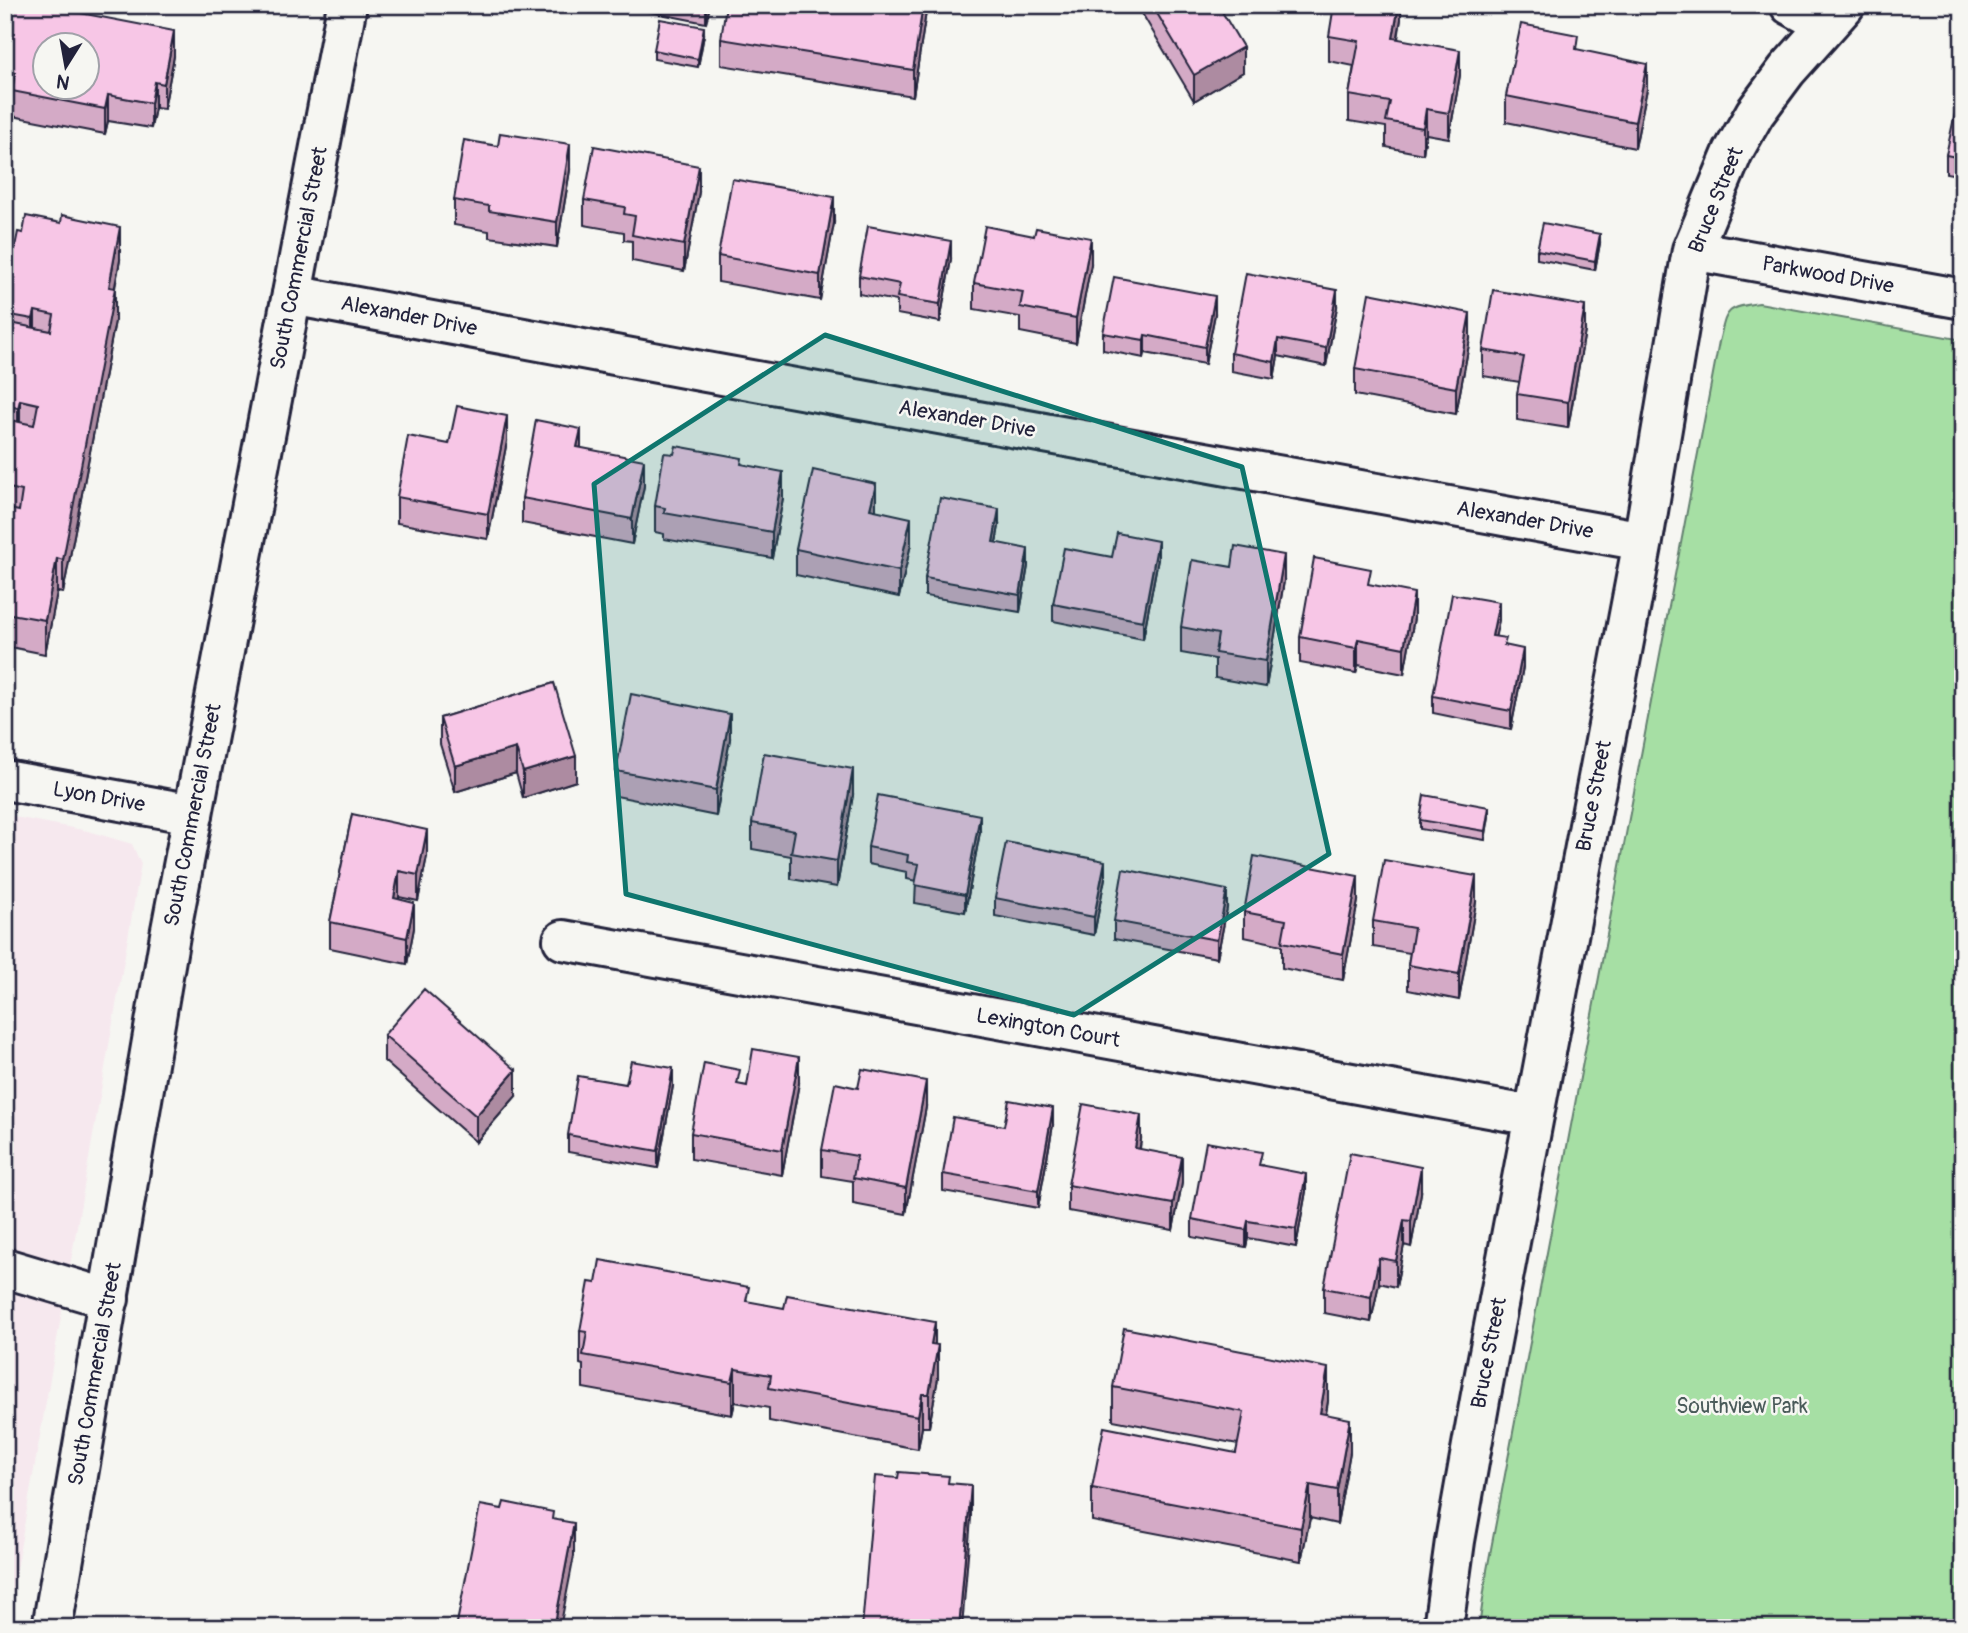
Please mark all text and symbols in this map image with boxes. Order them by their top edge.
north arrow [32,32,102,102]
text: N [54,69,72,95]
street label: Bruce Street [1682,142,1750,257]
street label: South Commercial Street [264,144,334,372]
street label: Parkwood Drive [1760,250,1897,300]
street label: Alexander Drive [339,290,480,343]
street label: Alexander Drive [897,394,1038,444]
street label: Alexander Drive [1455,495,1596,545]
street label: South Commercial Street [158,701,228,929]
street label: Bruce Street [1570,738,1618,854]
street label: Lyon Drive [51,776,148,818]
street label: Lexington Court [974,1002,1122,1054]
street label: South Commercial Street [62,1260,128,1488]
street label: Bruce Street [1465,1295,1513,1411]
park label: Southview Park [1676,1393,1808,1420]

